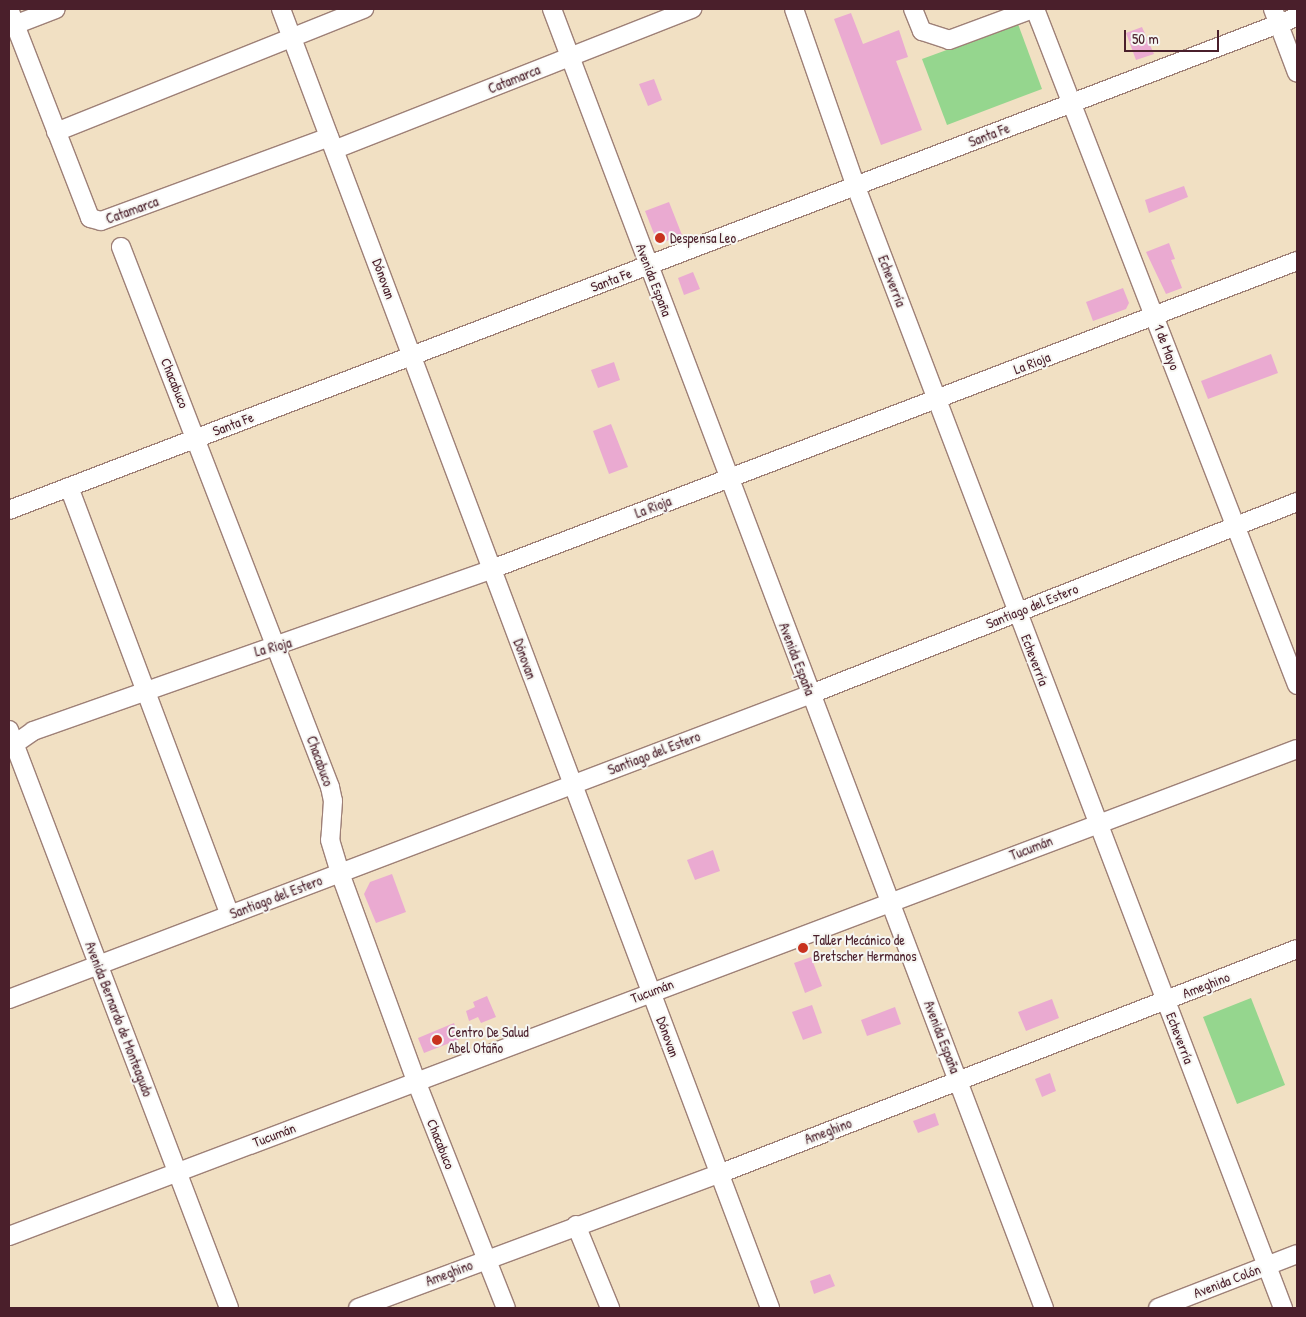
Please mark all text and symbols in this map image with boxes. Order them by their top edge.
scale bar [1126,20,1221,52]
text: 50 m [1132,28,1159,49]
street label: Catamarca [485,61,543,97]
street label: Santa Fe [966,120,1012,150]
street label: Catamarca [103,193,161,227]
place label: Despensa Leo [670,230,736,246]
marker: Despensa Leo [654,232,666,244]
street label: Avenida España [632,241,676,319]
street label: Echeverría [875,253,909,309]
street label: Dónovan [369,257,399,301]
street label: Santa Fe [588,265,634,295]
street label: 1 de Mayo [1151,322,1183,372]
street label: La Rioja [1011,348,1053,378]
street label: Chacabuco [157,356,193,410]
street label: Santa Fe [210,409,256,439]
street label: La Rioja [632,492,674,522]
street label: Santiago del Estero [984,580,1080,632]
street label: Avenida España [775,620,819,698]
street label: Echeverría [1018,632,1052,688]
street label: La Rioja [253,634,293,660]
street label: Dónovan [510,637,540,681]
street label: Santiago del Estero [605,728,703,778]
street label: Chacabuco [303,734,337,788]
street label: Tucumán [1007,832,1055,864]
street label: Santiago del Estero [227,872,325,922]
place label: Taller Mecánico de Bretscher Hermanos [813,932,917,964]
street label: Avenida Bernardo de Monteagudo [82,939,156,1099]
marker: Taller Mecánico de Bretscher Hermanos [797,942,809,954]
street label: Ameghino [1180,968,1232,1002]
street label: Tucumán [628,975,676,1007]
street label: Avenida España [920,998,964,1076]
street label: Echeverría [1163,1010,1197,1066]
street label: Dónovan [653,1015,683,1059]
place label: Centro De Salud Abel Otaño [448,1024,529,1056]
marker: Centro De Salud Abel Otaño [430,1033,444,1047]
street label: Ameghino [802,1114,854,1148]
street label: Chacabuco [423,1117,459,1171]
street label: Tucumán [250,1119,298,1151]
street label: Ameghino [423,1256,475,1290]
street label: Avenida Colón [1191,1260,1263,1302]

